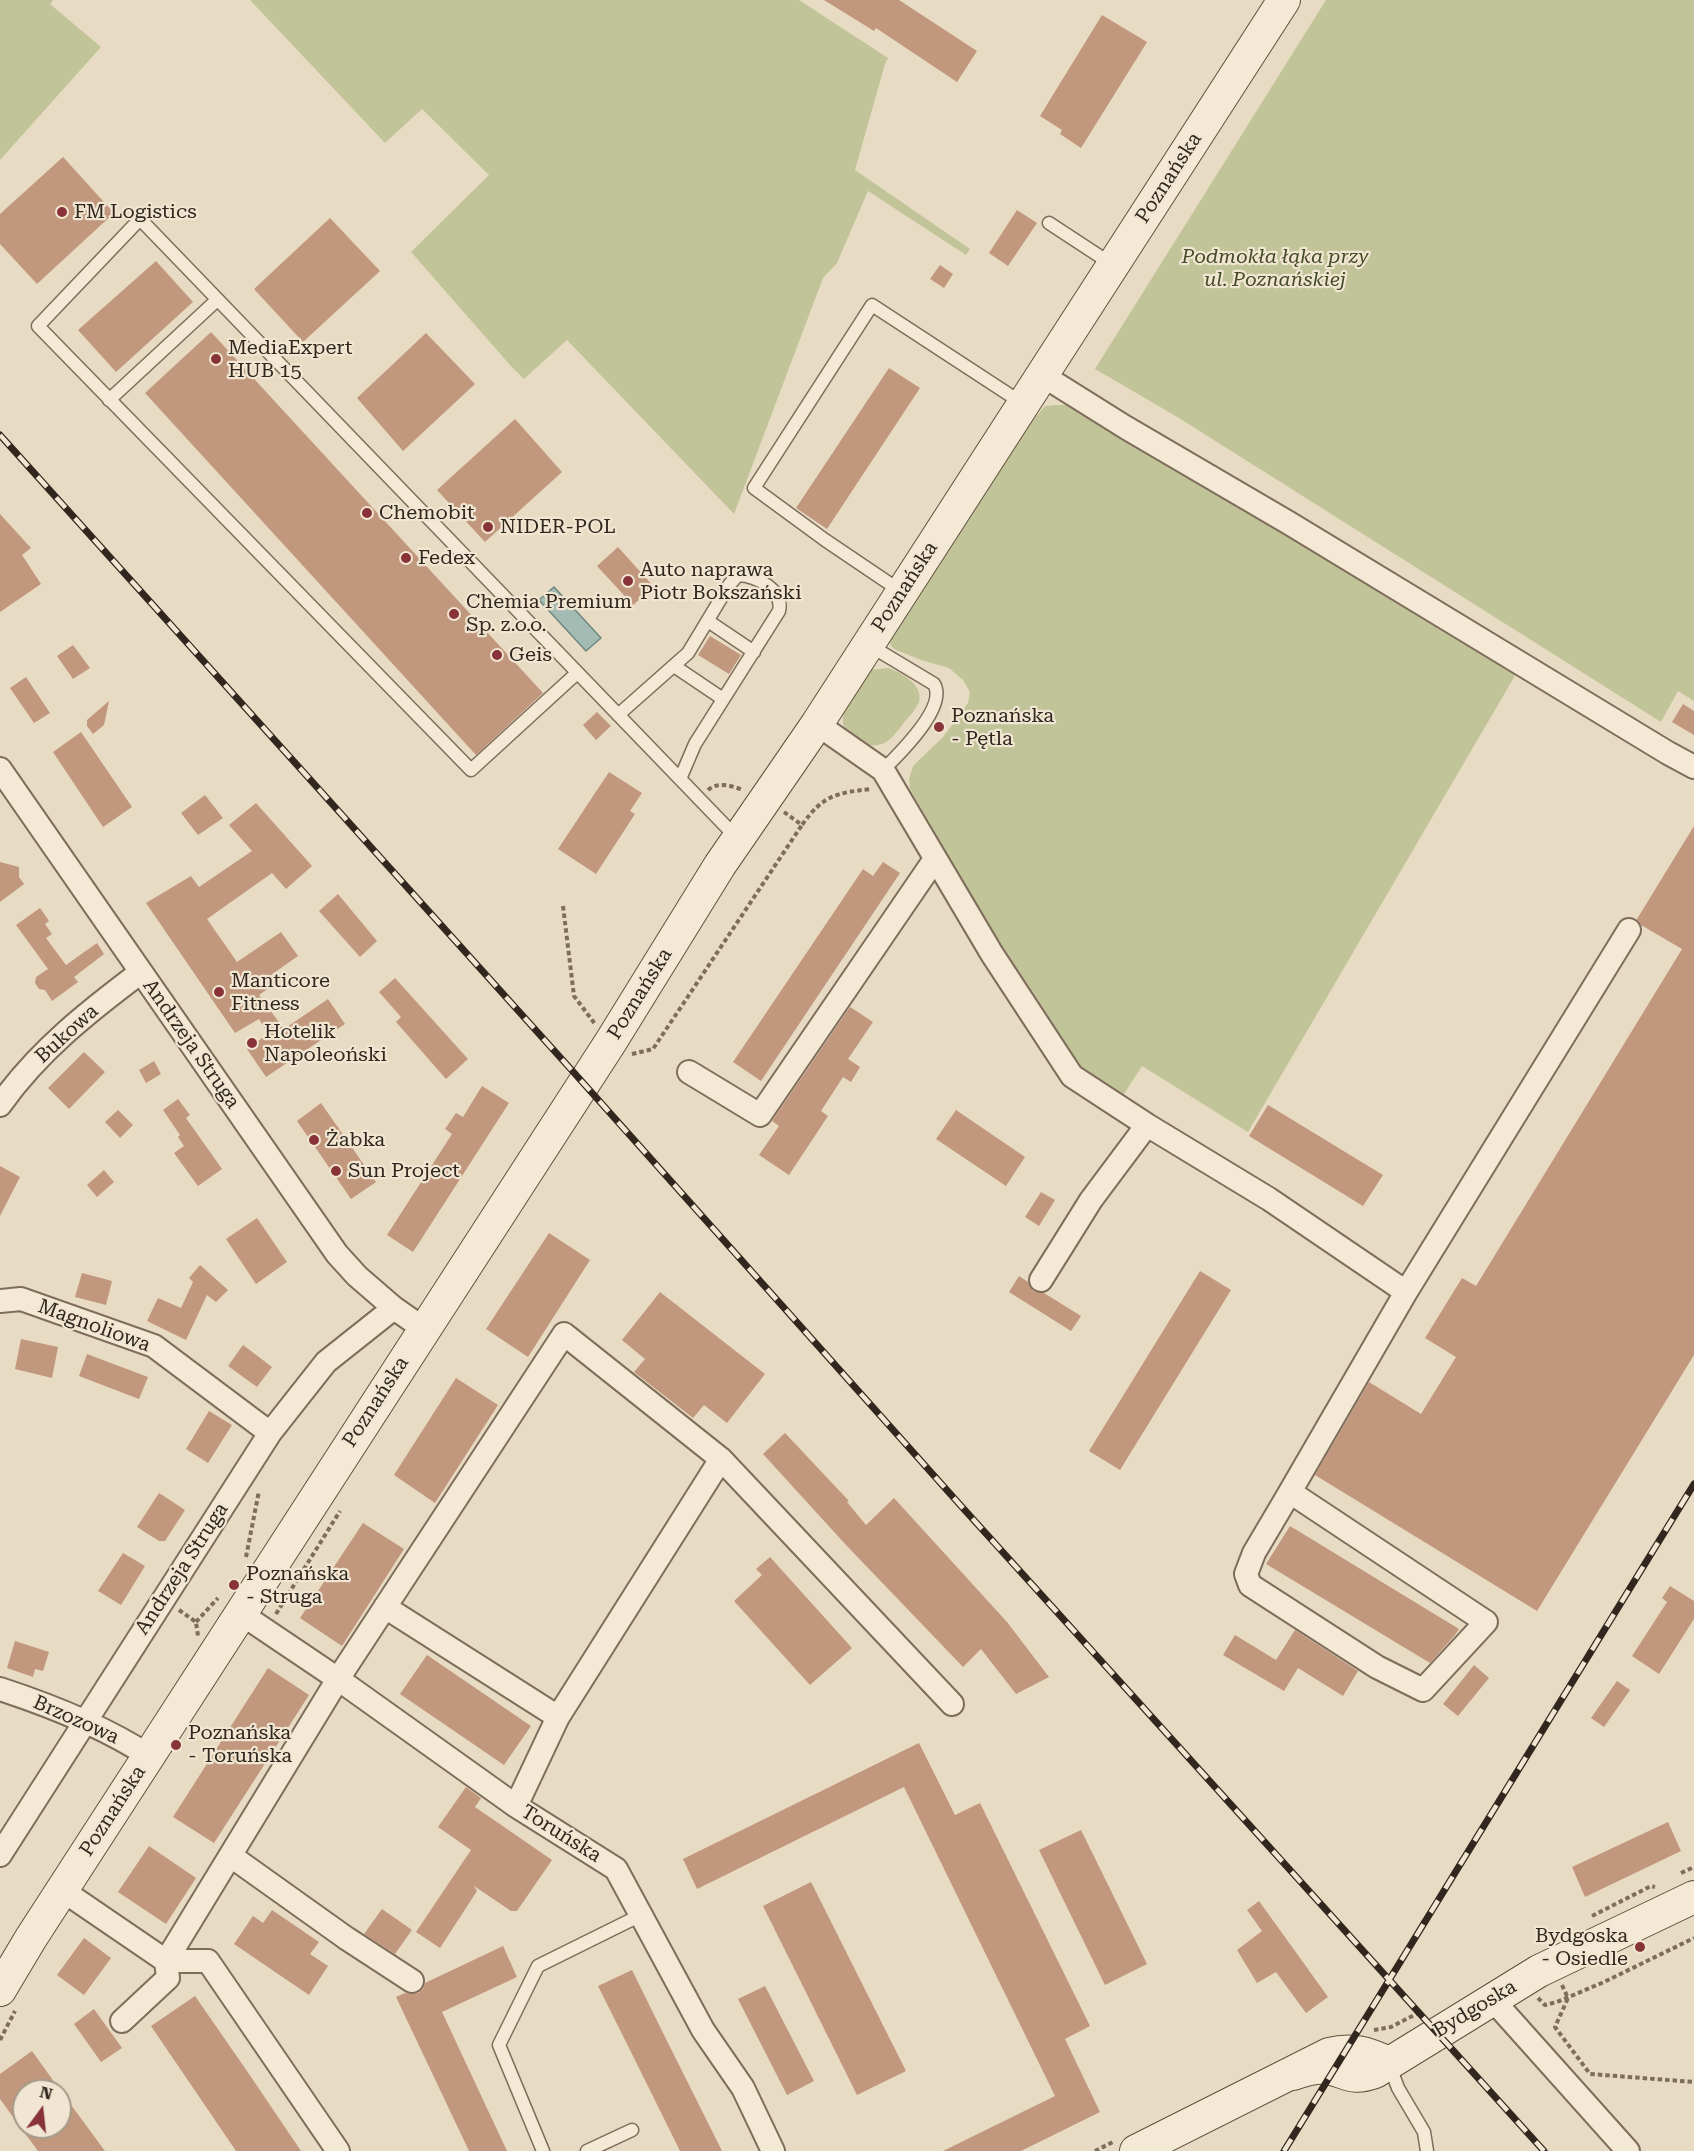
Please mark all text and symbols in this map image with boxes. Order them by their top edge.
street label: Poznańska [1131,128,1207,228]
place label: FM Logistics [74,200,197,224]
marker: FM Logistics [55,205,69,219]
park label: Podmokła łąka przy ul. Poznańskiej [1182,245,1368,292]
place label: MediaExpert HUB 15 [228,336,352,383]
marker: MediaExpert HUB 15 [209,352,223,366]
place label: Chemobit [379,501,474,525]
marker: Chemobit [360,506,374,520]
place label: NIDER-POL [500,515,616,539]
marker: NIDER-POL [481,520,495,534]
street label: Poznańska [867,537,943,637]
place label: Fedex [418,546,475,570]
marker: Fedex [399,551,413,565]
place label: Auto naprawa Piotr Bokszański [640,558,802,605]
marker: Auto naprawa Piotr Bokszański [621,574,635,588]
place label: Chemia Premium Sp. z.o.o. [466,590,632,637]
marker: Chemia Premium Sp. z.o.o. [447,607,461,621]
place label: Geis [509,643,552,667]
marker: Geis [490,648,504,662]
place label: Poznańska - Pętla [951,704,1054,751]
marker: Poznańska - Pętla [932,720,946,734]
street label: Poznańska [603,944,677,1044]
place label: Manticore Fitness [231,969,330,1016]
street label: Andrzeja Struga [137,975,245,1113]
marker: Manticore Fitness [212,985,226,999]
street label: Bukowa [30,999,104,1069]
place label: Hotelik Napoleoński [264,1020,387,1067]
marker: Hotelik Napoleoński [245,1036,259,1050]
place label: Żabka [326,1128,385,1152]
marker: Żabka [307,1133,321,1147]
place label: Sun Project [348,1159,460,1183]
marker: Sun Project [329,1164,343,1178]
street label: Magnoliowa [35,1295,153,1357]
street label: Poznańska [338,1352,414,1452]
street label: Andrzeja Struga [130,1499,234,1639]
place label: Poznańska - Struga [246,1562,349,1609]
marker: Poznańska - Struga [227,1578,241,1592]
street label: Brzozowa [29,1690,123,1750]
place label: Poznańska - Toruńska [188,1721,292,1768]
marker: Poznańska - Toruńska [169,1738,183,1752]
street label: Poznańska [75,1761,151,1861]
street label: Toruńska [516,1800,606,1868]
place label: Bydgoska - Osiedle [1535,1924,1628,1971]
marker: Bydgoska - Osiedle [1633,1940,1647,1954]
street label: Bydgoska [1429,1975,1521,2043]
north arrow [12,2079,72,2139]
text: N [38,2082,55,2104]

